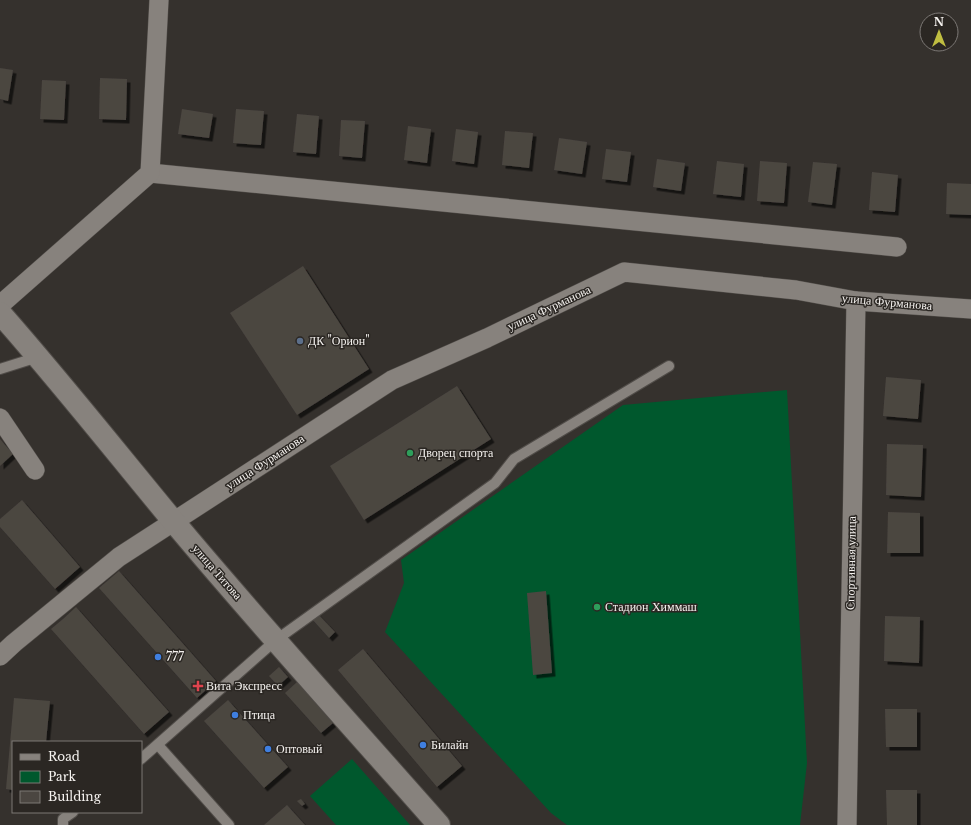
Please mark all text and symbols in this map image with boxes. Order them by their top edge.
north arrow [919,12,959,52]
text: N [934,15,945,29]
street label: улица Фурманова [505,281,594,333]
street label: улица Фурманова [841,290,933,313]
place label: ДК "Орион" [308,333,370,348]
marker: ДК "Орион" [295,336,305,346]
street label: улица Фурманова [223,430,307,493]
place label: Дворец спорта [418,445,494,460]
marker: Дворец спорта [405,448,415,458]
street label: Спортивная улица [842,515,859,610]
street label: улица Титова [189,541,246,603]
place label: Стадион Химмаш [605,599,697,614]
marker: Стадион Химмаш [592,602,602,612]
place label: 777 [166,649,185,664]
marker: 777 [153,652,163,662]
place label: Вита Экспресс [206,678,282,693]
marker: Вита Экспресс [193,681,203,691]
place label: Птица [243,707,276,722]
marker: Птица [230,710,240,720]
place label: Билайн [431,737,469,752]
marker: Билайн [418,740,428,750]
legend [12,741,142,813]
place label: Оптовый [276,741,323,756]
marker: Оптовый [263,744,273,754]
text: Road [48,749,80,764]
text: Park [48,769,76,784]
text: Building [48,789,102,804]

